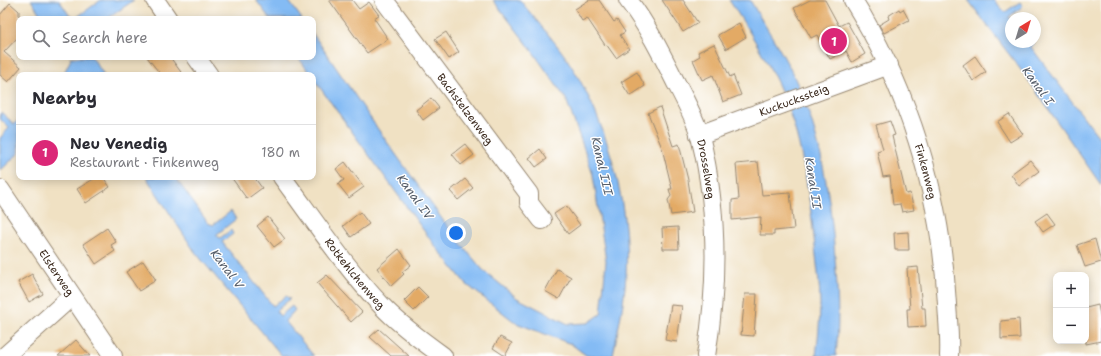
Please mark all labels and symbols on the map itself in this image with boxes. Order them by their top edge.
north arrow [1005,12,1041,48]
pin: 1 [821,26,847,56]
water label: Kanal I [1019,63,1058,110]
street label: Bachstelzenweg [434,70,497,148]
street label: Kuckuckssteig [757,80,831,120]
water label: Kanal III [588,135,617,198]
street label: Drosselweg [694,138,719,200]
street label: Finkenweg [911,142,940,201]
water label: Kanal II [801,156,825,211]
water label: Kanal IV [393,171,437,224]
your location [446,223,466,243]
street label: Rotkehlchenweg [321,235,389,312]
street label: Elsterweg [35,246,78,299]
water label: Kanal V [207,246,248,293]

